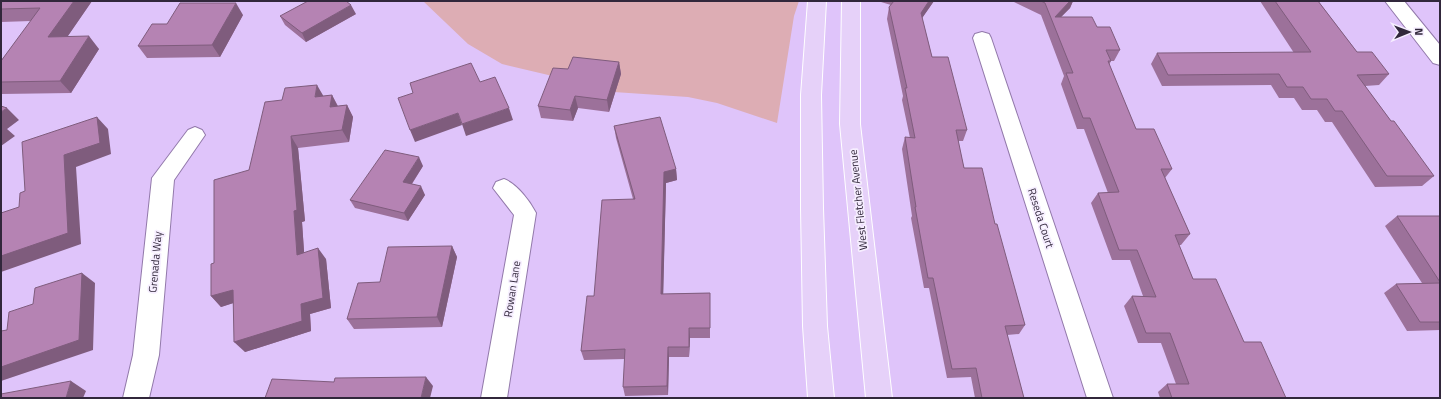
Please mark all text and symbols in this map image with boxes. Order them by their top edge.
north arrow [1389,12,1429,52]
text: N [1411,28,1427,36]
street label: West Fletcher Avenue [845,148,871,251]
street label: Reseda Court [1024,186,1058,250]
street label: Grenada Way [144,230,166,293]
street label: Rowan Lane [500,259,524,318]

